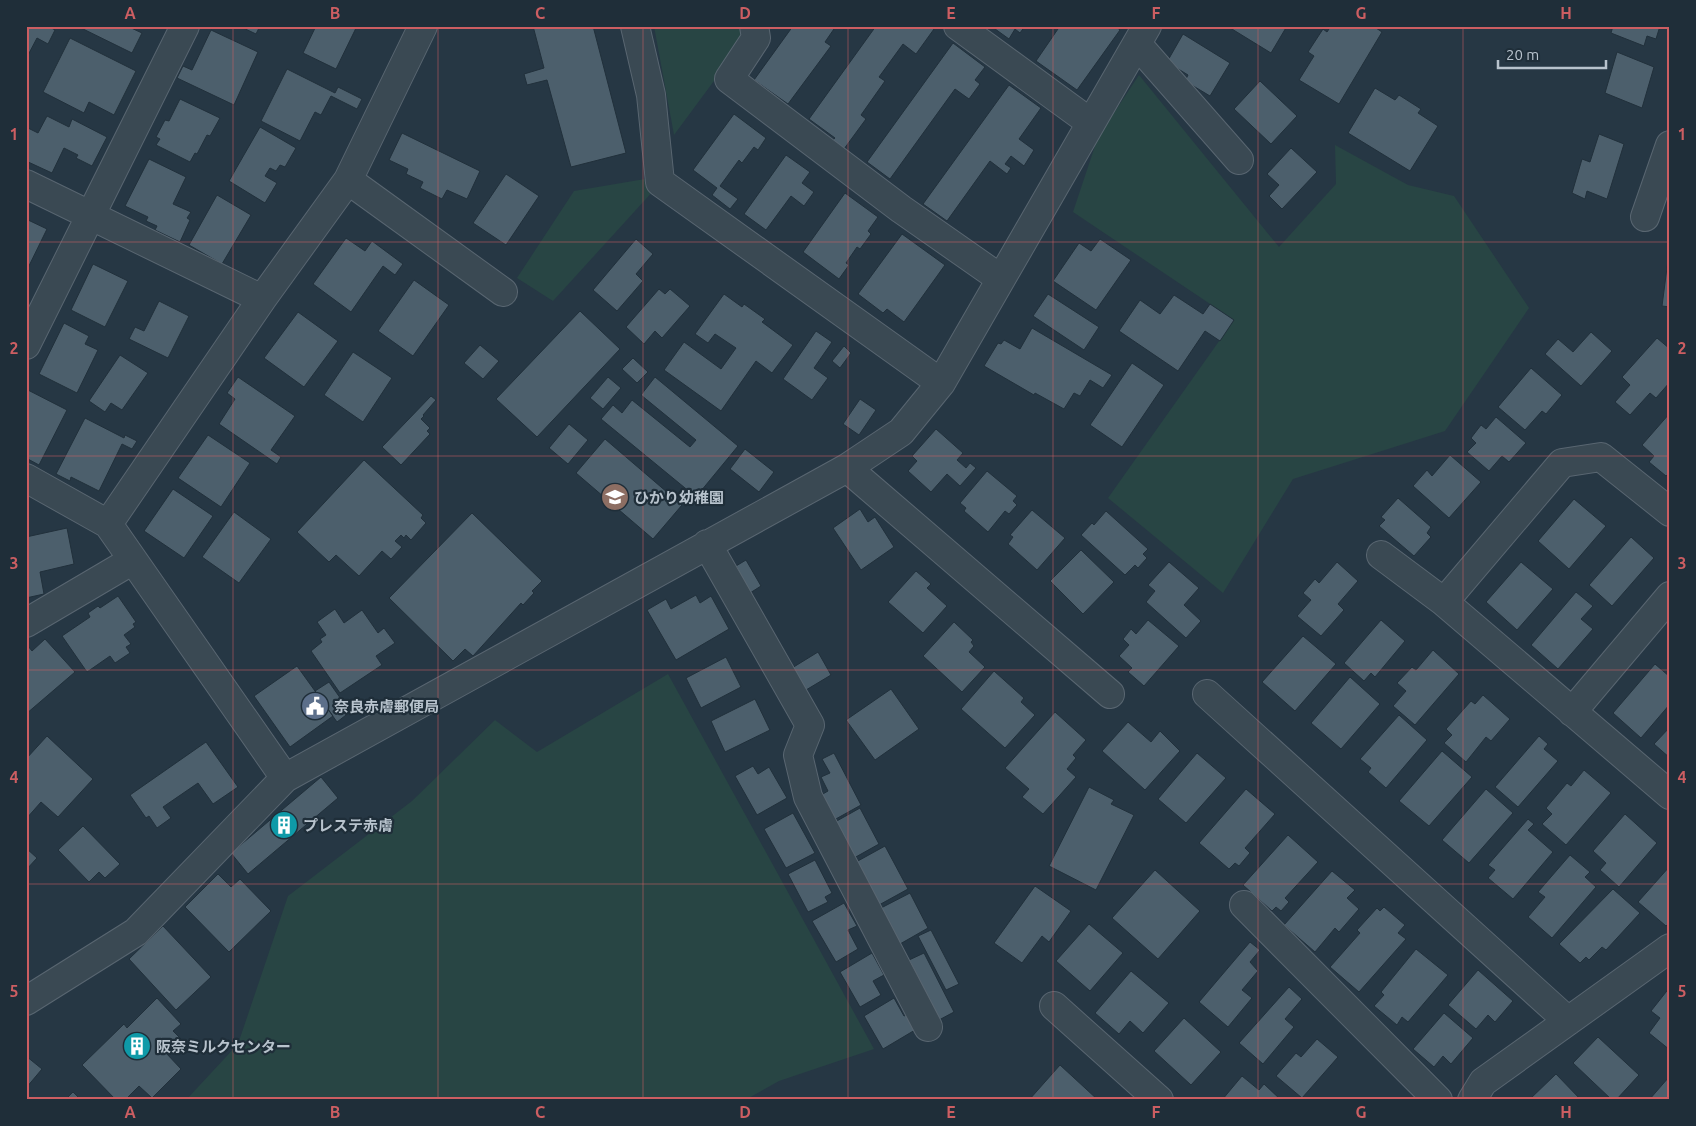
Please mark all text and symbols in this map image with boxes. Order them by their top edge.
text: A [124,4,136,22]
text: B [330,4,340,22]
text: C [535,4,545,22]
text: D [739,4,751,22]
text: E [946,4,956,22]
text: F [1152,4,1161,22]
text: G [1355,4,1367,22]
text: H [1560,4,1572,22]
scale bar [1498,38,1606,70]
text: 20 m [1506,46,1539,63]
text: 1 [9,125,19,143]
text: 1 [1677,125,1687,143]
text: 2 [9,339,19,357]
text: 2 [1677,339,1687,357]
school or university icon: ひかり幼稚園 [600,482,630,512]
place label: ひかり幼稚園 [634,489,724,506]
text: 3 [9,554,19,572]
text: 3 [1677,554,1687,572]
public building icon: 奈良赤膚郵便局 [300,691,330,721]
place label: 奈良赤膚郵便局 [334,698,439,715]
text: 4 [9,768,19,786]
text: 4 [1677,768,1687,786]
building icon: プレステ赤膚 [269,810,299,840]
place label: プレステ赤膚 [303,817,393,834]
text: 5 [9,982,19,1000]
text: 5 [1677,982,1687,1000]
building icon: 阪奈ミルクセンター [122,1031,152,1061]
place label: 阪奈ミルクセンター [156,1038,291,1055]
text: A [124,1103,136,1121]
text: B [330,1103,340,1121]
text: C [535,1103,545,1121]
text: D [739,1103,751,1121]
text: E [946,1103,956,1121]
text: F [1152,1103,1161,1121]
text: G [1355,1103,1367,1121]
text: H [1560,1103,1572,1121]

